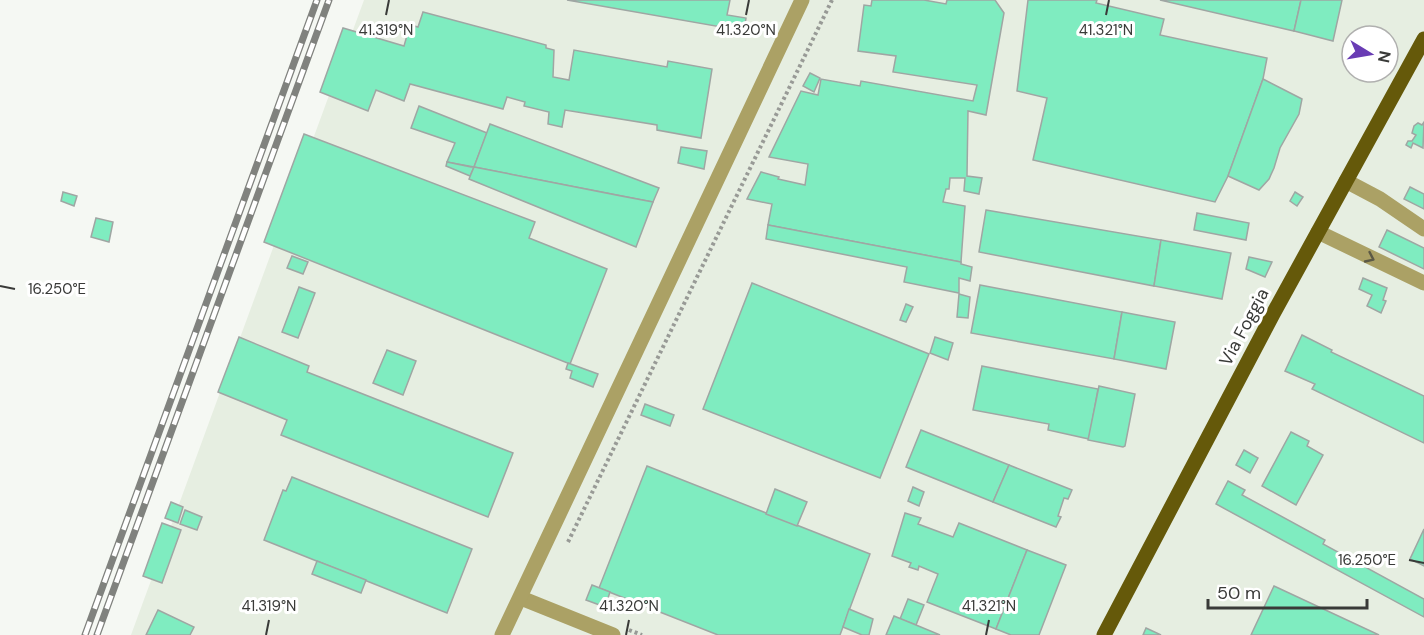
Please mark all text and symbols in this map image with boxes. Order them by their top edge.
text: 41.319°N [359,20,413,40]
text: 41.320°N [716,20,776,40]
text: 41.321°N [1079,20,1133,40]
north arrow [1340,24,1400,84]
text: N [1373,49,1396,64]
one-way arrow [1364,250,1375,262]
text: 16.250°E [28,279,86,299]
street label: Via Foggia [1214,284,1274,370]
text: 16.250°E [1338,550,1396,570]
scale bar [1208,572,1367,610]
text: 50 m [1217,581,1261,605]
text: 41.319°N [242,596,296,616]
text: 41.320°N [599,596,659,616]
text: 41.321°N [962,596,1016,616]

